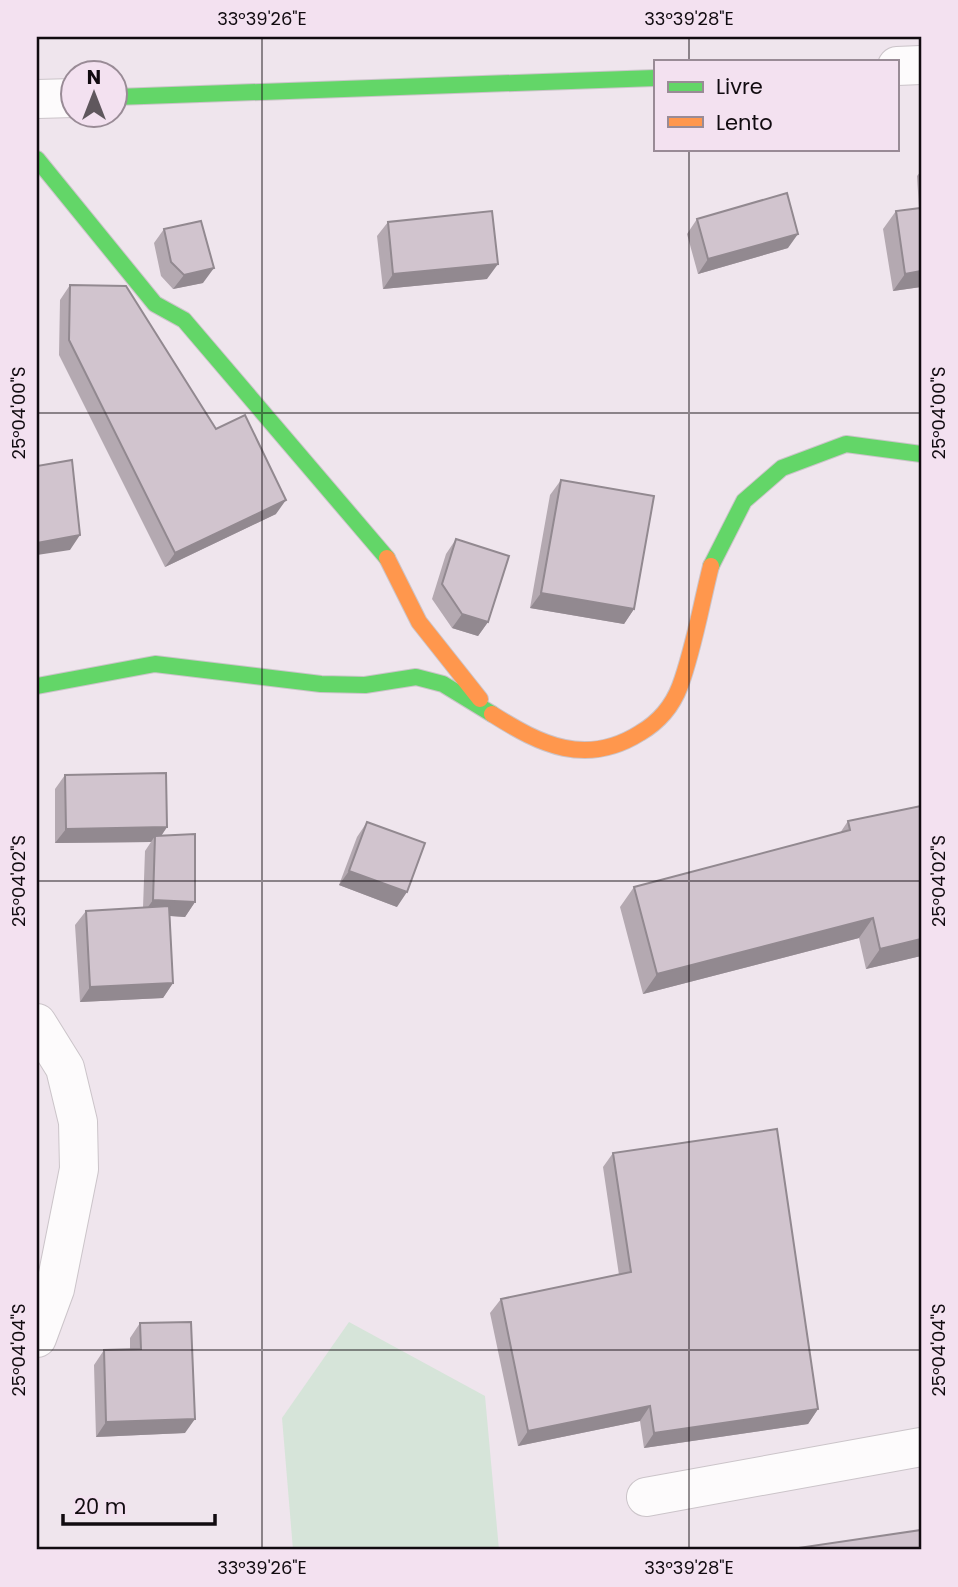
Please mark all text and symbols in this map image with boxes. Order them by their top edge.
text: 33°39'26"E [217,6,307,31]
text: 33°39'28"E [644,6,734,31]
north arrow [60,60,130,130]
legend [654,60,898,150]
text: N [87,64,101,91]
text: Livre [716,72,763,101]
text: Lento [716,108,773,137]
text: 25°04'00"S [6,367,31,459]
text: 25°04'00"S [926,367,951,459]
text: 25°04'02"S [6,835,31,927]
text: 25°04'02"S [926,835,951,927]
text: 25°04'04"S [6,1304,31,1396]
text: 25°04'04"S [926,1304,951,1396]
scale bar [63,1482,215,1526]
text: 20 m [74,1492,127,1521]
text: 33°39'26"E [217,1555,307,1580]
text: 33°39'28"E [644,1555,734,1580]

